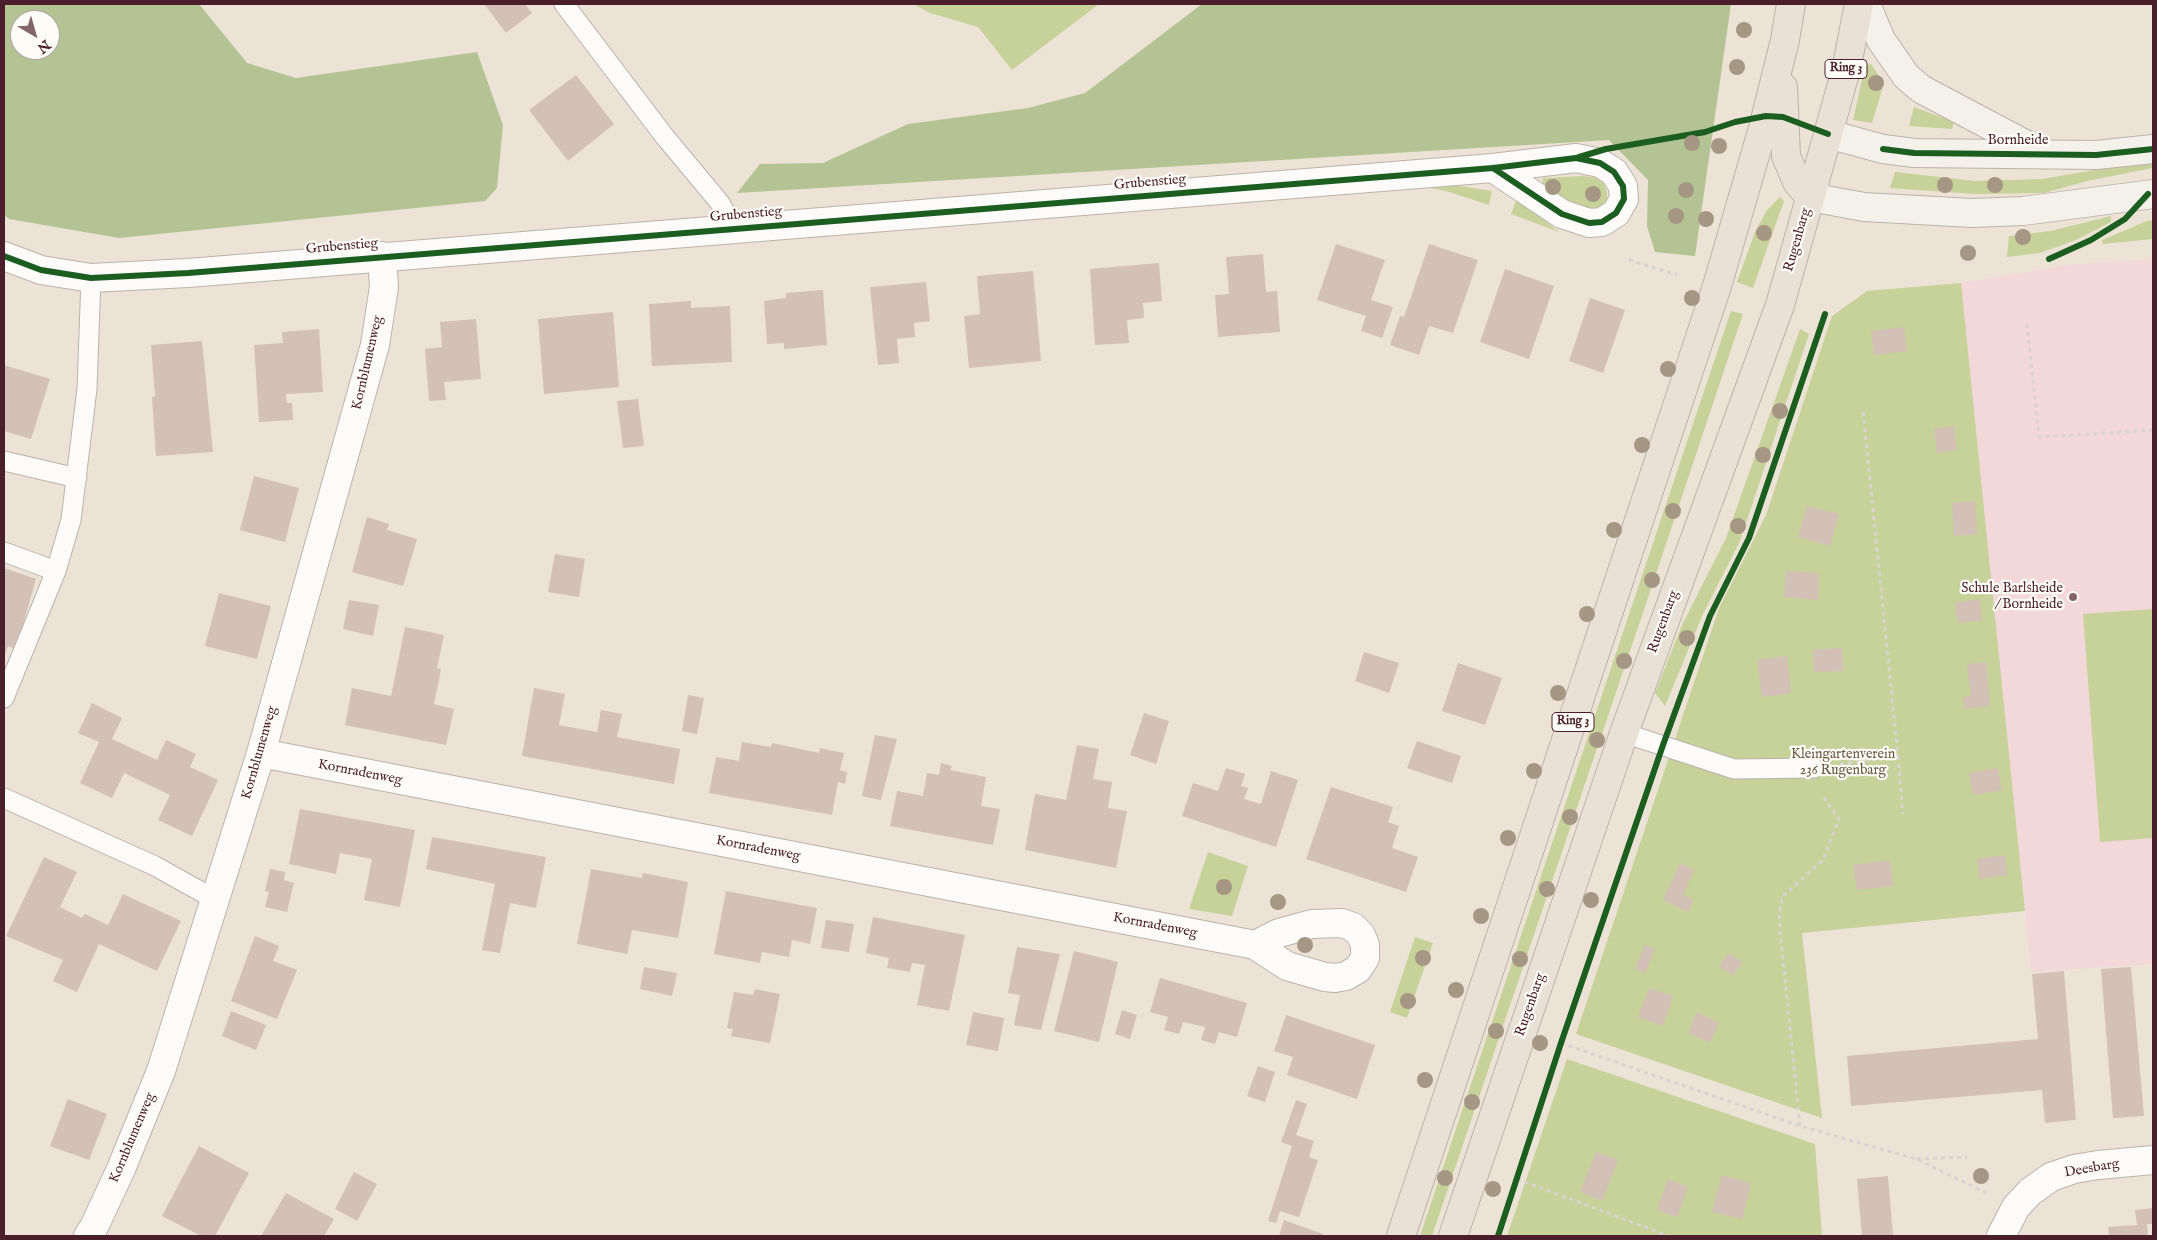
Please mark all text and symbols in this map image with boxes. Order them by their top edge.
north arrow [10,10,60,60]
text: N [33,35,54,57]
road number: Ring 3 [1825,60,1867,78]
street label: Bornheide [1988,133,2048,149]
street label: Grubenstieg [1113,171,1187,195]
street label: Grubenstieg [709,203,783,227]
street label: Rugenbarg [1781,206,1815,274]
street label: Grubenstieg [305,235,379,259]
street label: Kornblumenweg [349,314,387,412]
place label: Schule Barlsheide / Bornheide [1961,581,2063,614]
street label: Rugenbarg [1645,588,1683,656]
marker: Schule Barlsheide / Bornheide [2067,591,2079,603]
street label: Kornblumenweg [239,704,281,802]
road number: Ring 3 [1552,712,1594,732]
park label: Kleingartenverein 236 Rugenbarg [1791,747,1895,780]
street label: Kornradenweg [316,757,404,789]
street label: Kornradenweg [714,833,802,865]
street label: Kornradenweg [1111,910,1199,942]
street label: Rugenbarg [1512,971,1550,1039]
street label: Kornblumenweg [106,1090,160,1186]
street label: Deesbarg [2063,1156,2121,1182]

